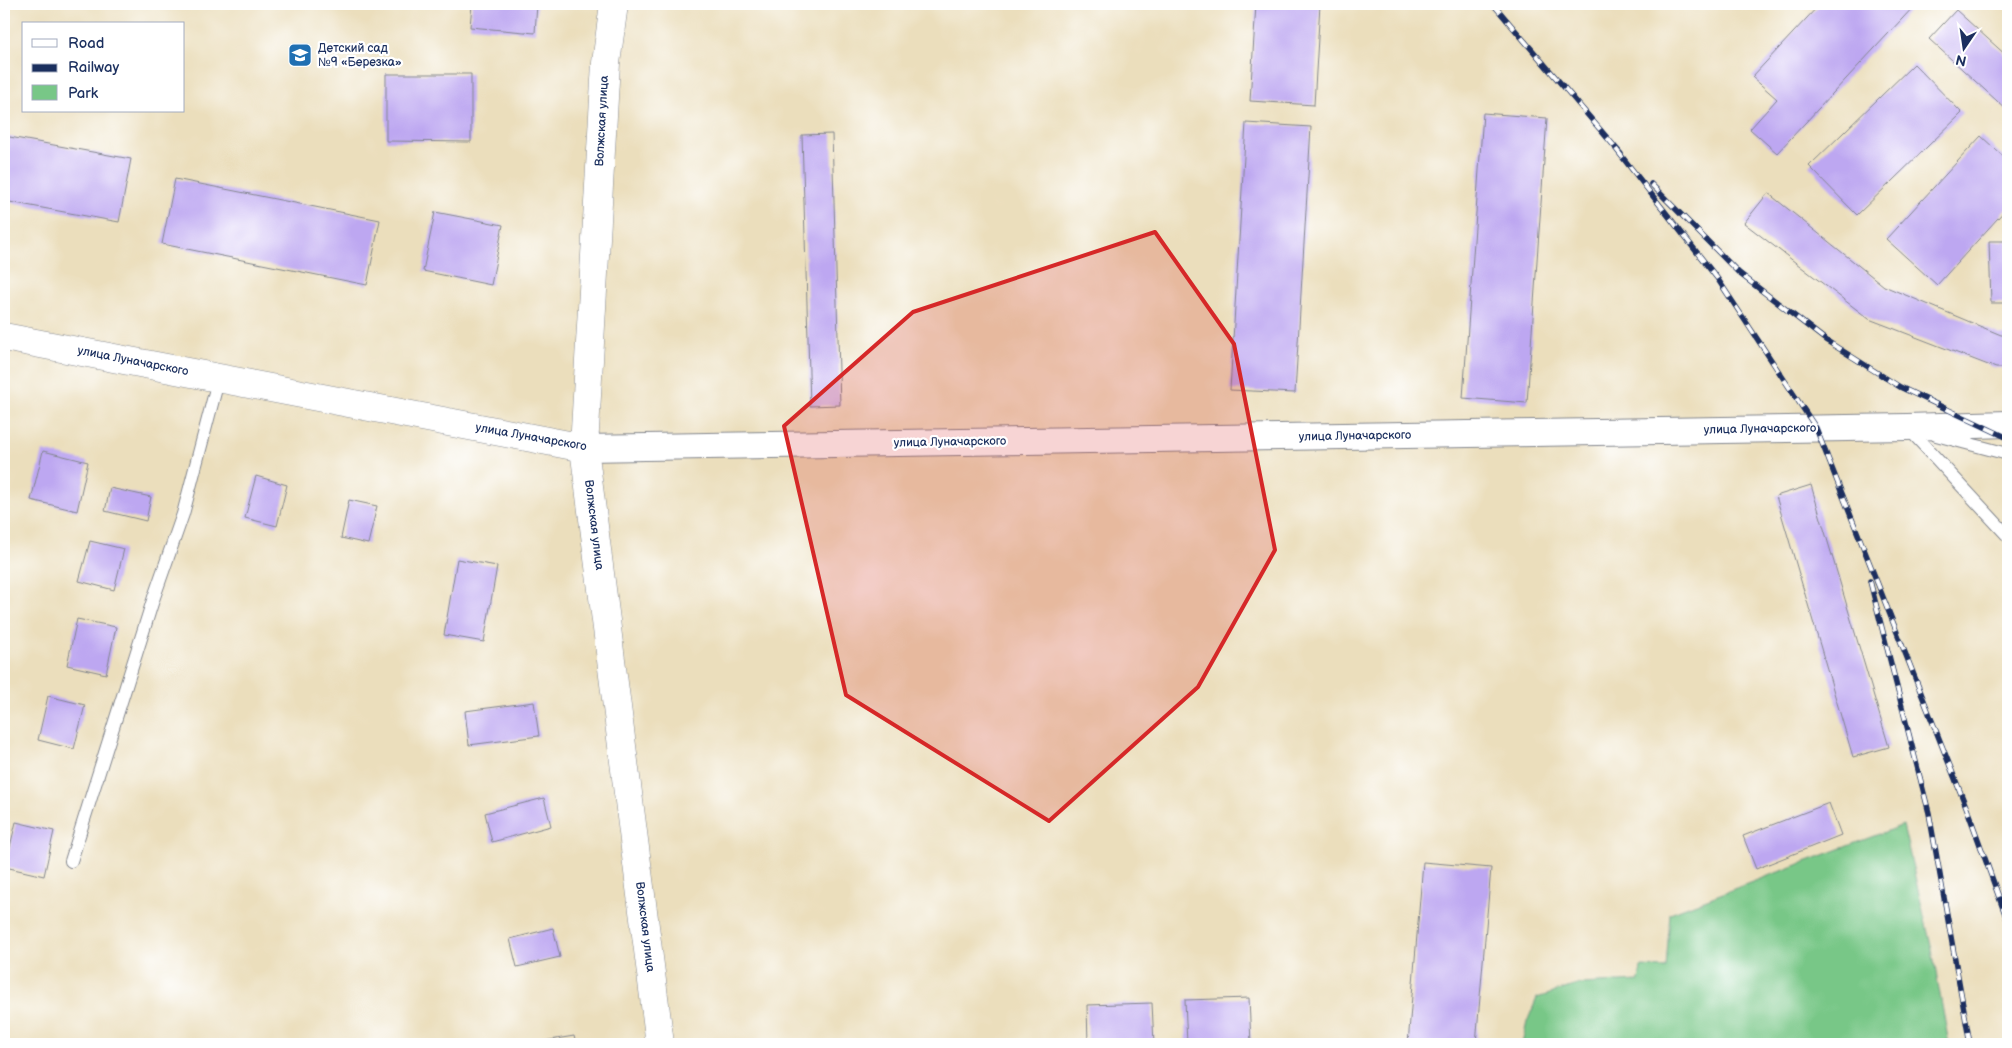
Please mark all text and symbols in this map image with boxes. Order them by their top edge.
legend [22,22,185,112]
north arrow [1940,22,1990,72]
text: Road [68,34,104,53]
place label: Детский сад №9 «Березка» [318,41,402,70]
school or university icon: Детский сад №9 «Березка» [287,42,313,68]
text: N [1954,51,1968,70]
text: Railway [68,58,119,77]
street label: Волжская улица [592,75,612,167]
text: Park [68,84,99,103]
street label: улица Луначарского [76,343,190,379]
street label: улица Луначарского [474,420,588,454]
street label: улица Луначарского [1704,421,1816,437]
street label: улица Луначарского [1299,428,1411,444]
street label: улица Луначарского [894,434,1006,450]
street label: Волжская улица [581,479,607,571]
street label: Волжская улица [632,881,658,973]

